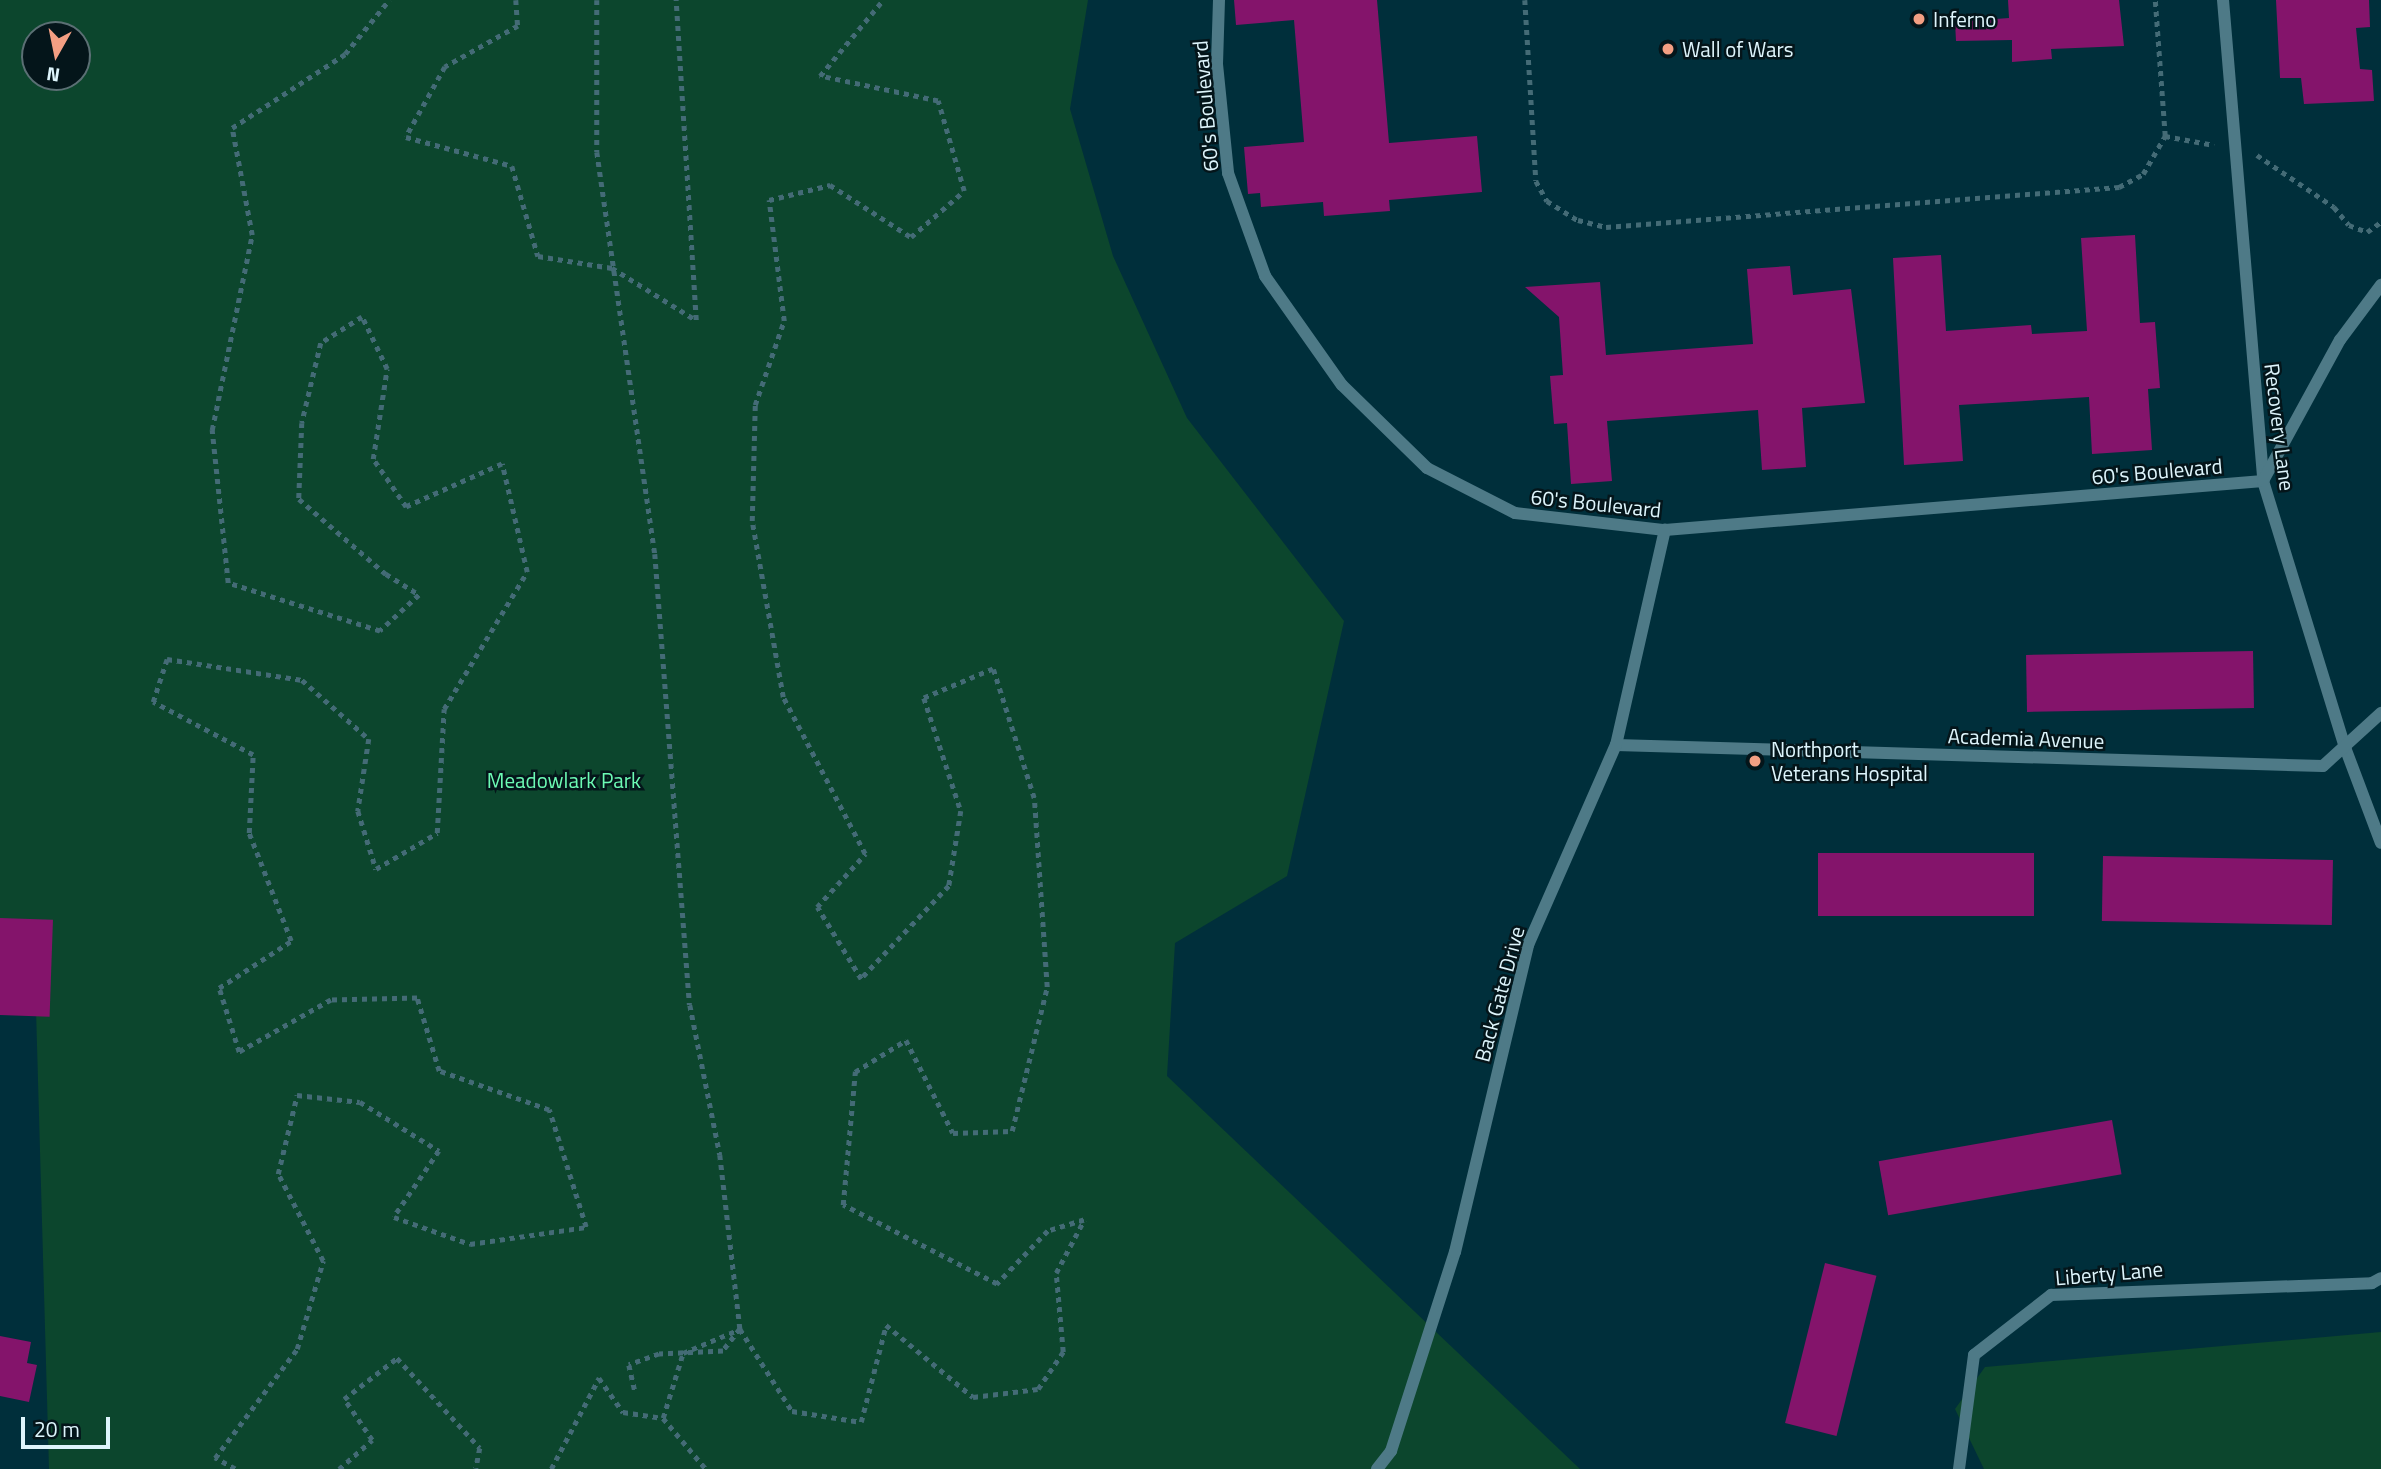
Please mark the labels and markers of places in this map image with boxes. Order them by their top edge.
place label: Inferno [1933,6,1996,32]
marker: Inferno [1911,11,1927,27]
place label: Wall of Wars [1682,36,1794,62]
marker: Wall of Wars [1660,41,1676,57]
place label: Northport Veterans Hospital [1771,736,1928,786]
marker: Northport Veterans Hospital [1745,751,1765,771]

